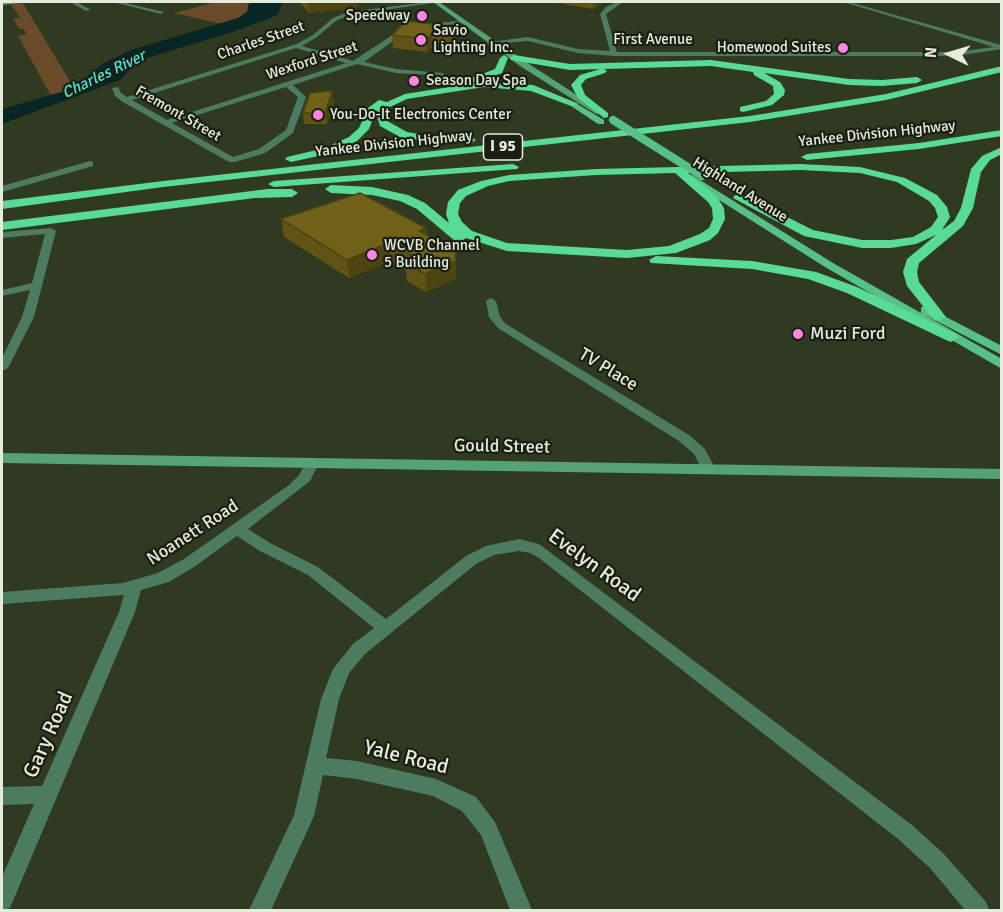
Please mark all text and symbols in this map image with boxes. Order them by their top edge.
place label: Speedway [346,7,410,25]
marker: Speedway [415,9,429,23]
street label: Charles Street [215,18,307,64]
place label: Savio Lighting Inc. [433,22,513,57]
north arrow [919,24,979,84]
street label: First Avenue [613,31,693,49]
marker: Savio Lighting Inc. [414,33,428,47]
street label: Wexford Street [264,38,360,84]
place label: Homewood Suites [717,39,831,57]
marker: Homewood Suites [836,41,850,55]
text: N [921,46,942,59]
water label: Charles River [59,47,149,103]
place label: Season Day Spa [426,72,526,90]
marker: Season Day Spa [407,74,421,88]
street label: Fremont Street [132,82,224,146]
place label: You-Do-It Electronics Center [330,106,511,124]
marker: You-Do-It Electronics Center [311,108,325,122]
street label: Yankee Division Highway [798,117,956,151]
street label: Yankee Division Highway [315,127,473,161]
road number: I 95 [484,134,522,160]
street label: Highland Avenue [689,154,791,226]
place label: WCVB Channel 5 Building [384,237,480,272]
marker: WCVB Channel 5 Building [365,248,379,262]
place label: Muzi Ford [810,323,885,345]
marker: Muzi Ford [791,327,805,341]
street label: TV Place [575,344,641,396]
street label: Gould Street [454,435,550,459]
street label: Noanett Road [143,495,243,571]
street label: Evelyn Road [543,524,645,608]
street label: Gary Road [19,688,79,782]
street label: Yale Road [361,735,451,781]

